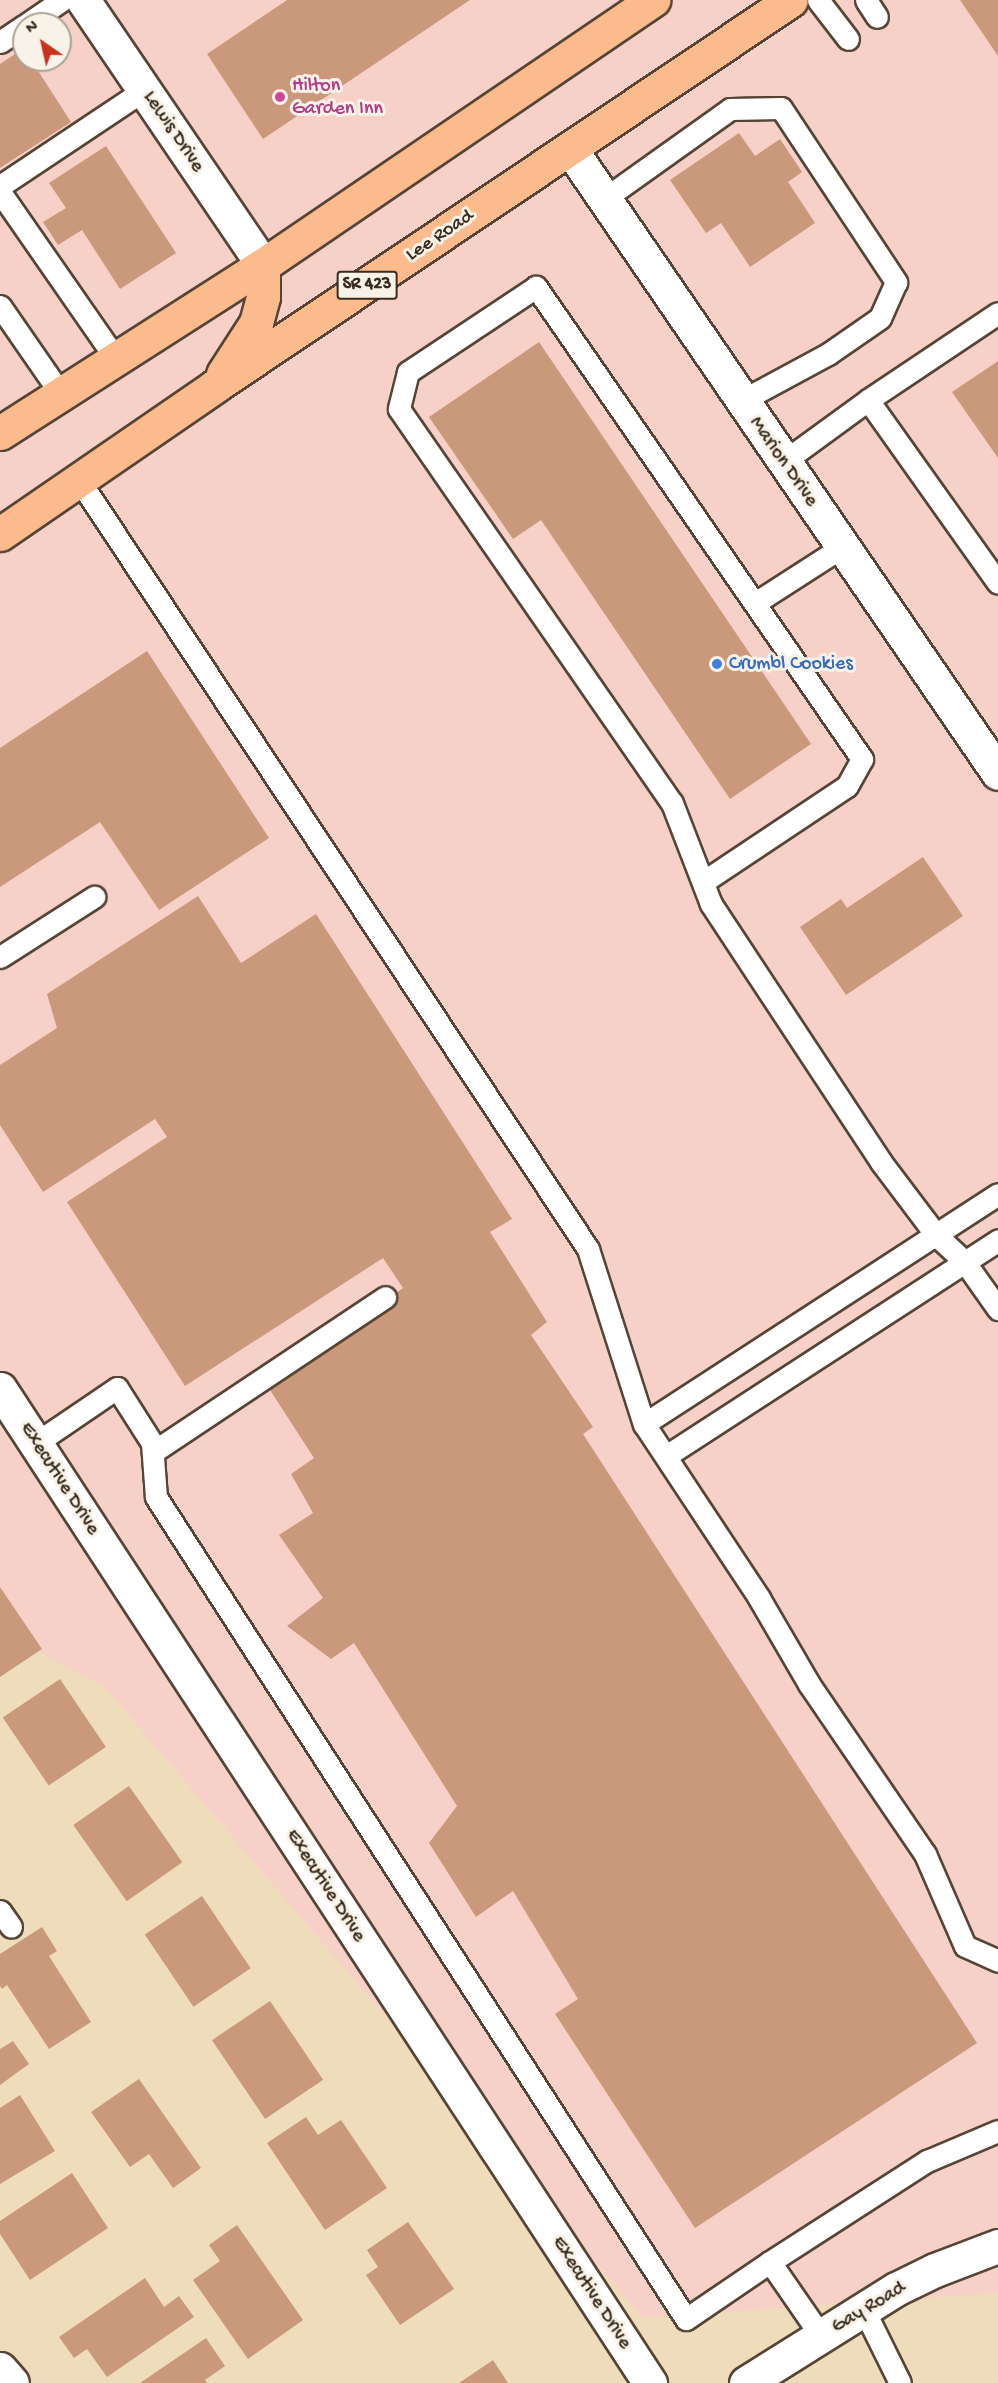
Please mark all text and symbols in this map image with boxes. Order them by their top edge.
north arrow [12,12,72,72]
text: N [23,18,42,39]
place label: Hilton Garden Inn [292,74,383,121]
street label: Lewis Drive [137,87,209,177]
marker: Hilton Garden Inn [273,90,287,104]
street label: Lee Road [402,205,478,267]
road number: SR 423 [336,270,398,300]
street label: Marion Drive [743,412,823,512]
place label: Crumbl Cookies [729,652,853,676]
marker: Crumbl Cookies [710,657,724,671]
street label: Executive Drive [14,1418,104,1540]
street label: Executive Drive [280,1825,370,1947]
street label: Executive Drive [546,2232,636,2354]
street label: Gay Road [828,2277,910,2339]

